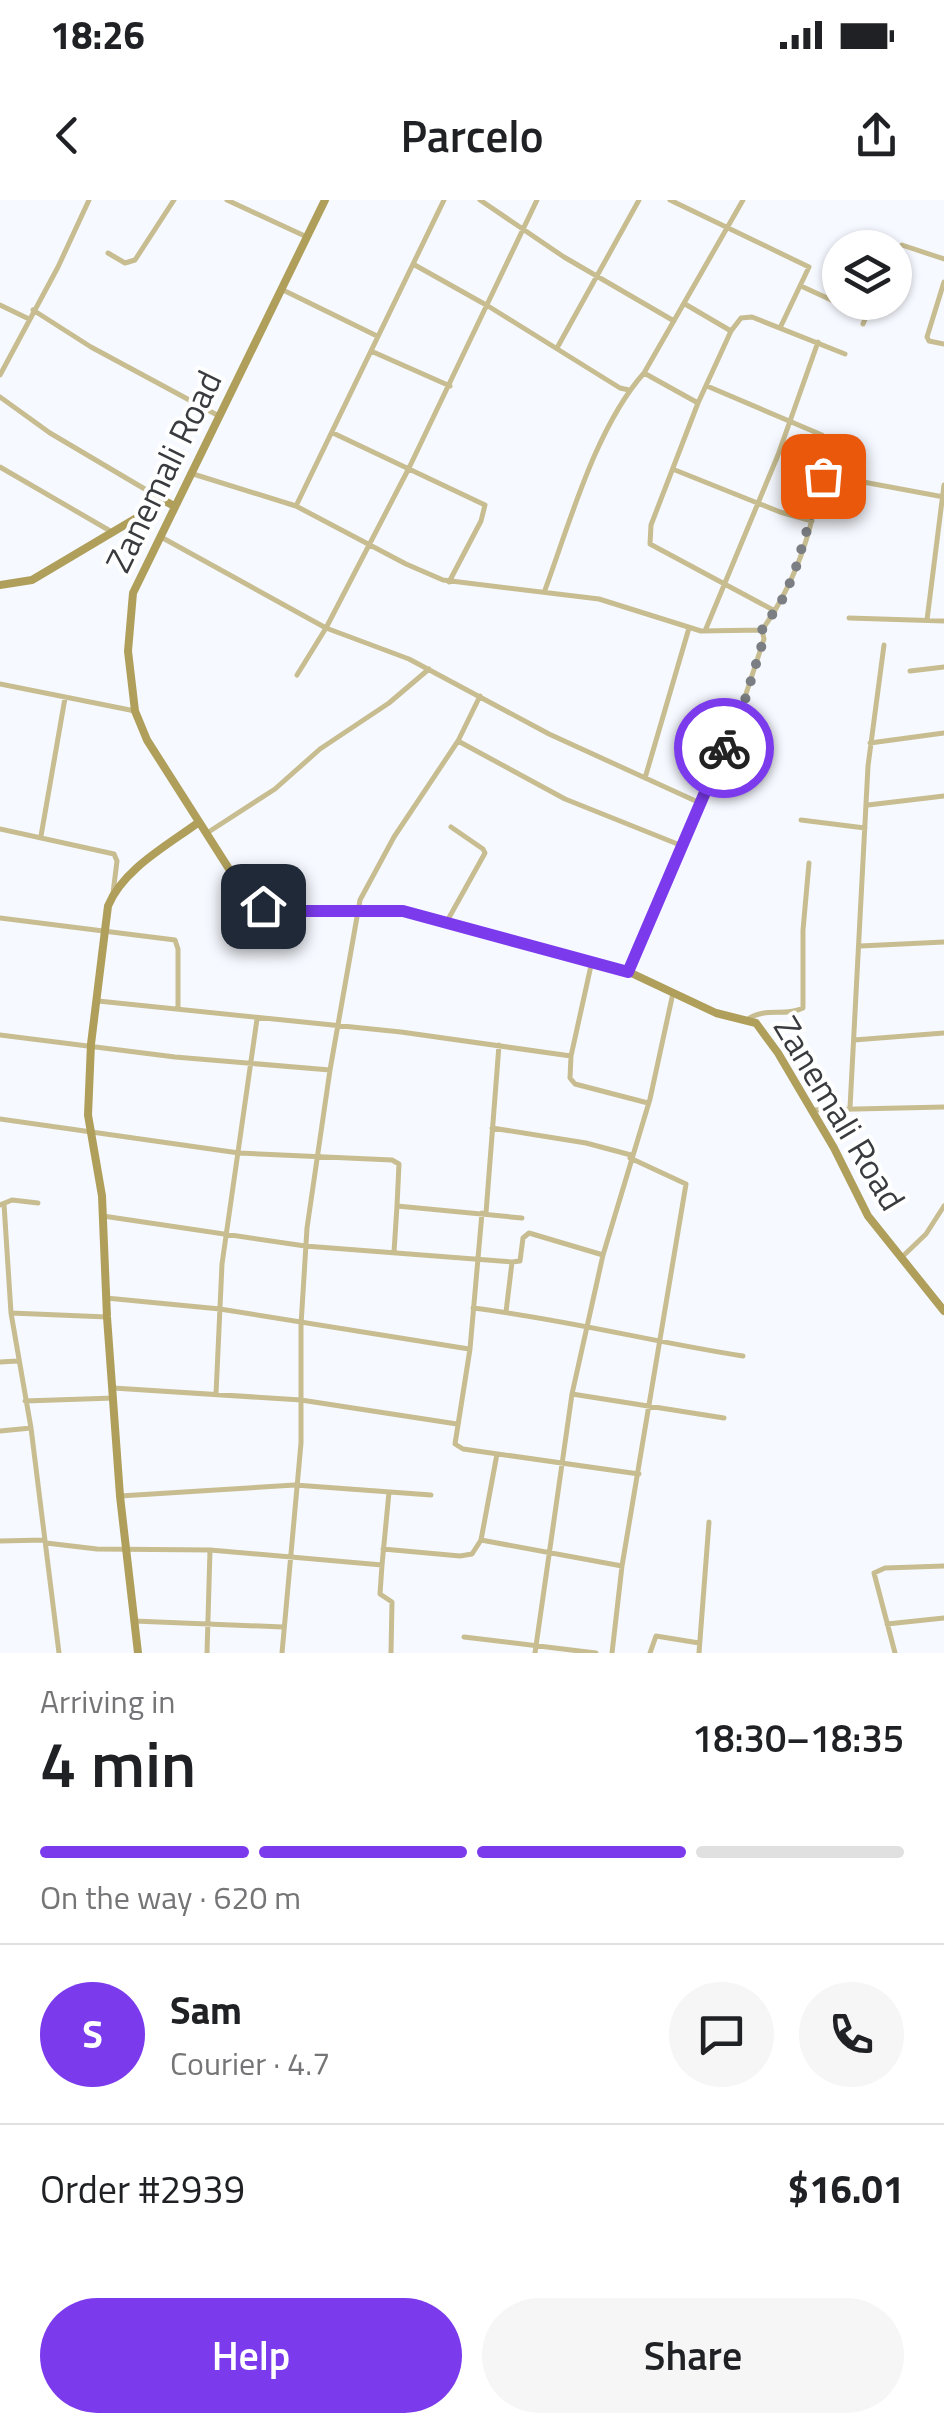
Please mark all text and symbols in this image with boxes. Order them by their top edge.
text: 18:26 [50,6,145,64]
text: Parcelo [400,101,544,169]
icon: back [40,108,95,163]
icon: share [849,108,904,163]
map controls [822,230,912,320]
button: layers [822,230,912,320]
street label: Zanemali Road [91,361,235,581]
pin [781,434,866,519]
icon: bag [796,449,851,504]
courier [674,698,774,798]
icon: bike [697,721,752,776]
pin [221,864,306,949]
icon: home [236,879,291,934]
street label: Zanemali Road [761,1005,919,1221]
text: Arriving in [40,1677,176,1725]
text: 18:30–18:35 [692,1709,904,1767]
text: 4 min [40,1713,196,1812]
text: On the way · 620 m [40,1873,301,1921]
text: Sam [170,1981,242,2039]
button: chat [669,1982,774,2087]
button: phone [799,1982,904,2087]
text: S [82,2005,103,2063]
text: Courier · 4.7 [170,2039,330,2087]
text: Order #2939 [40,2160,245,2218]
text: $16.01 [788,2160,904,2218]
button: Help [40,2298,462,2413]
button: Share [482,2298,904,2413]

